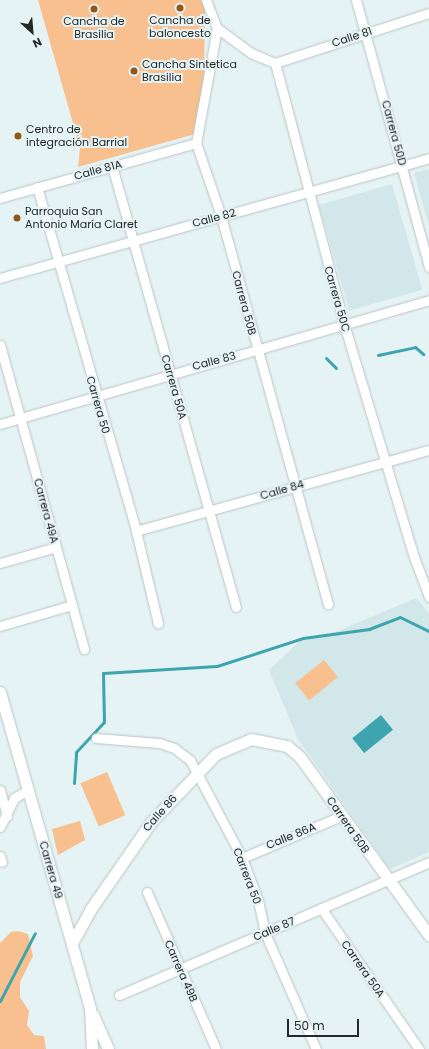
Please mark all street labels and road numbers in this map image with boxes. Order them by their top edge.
street label: Calle 81 [330,24,374,50]
street label: Carrera 50D [379,99,409,167]
street label: Calle 81A [73,157,123,183]
street label: Calle 82 [191,206,237,230]
street label: Carrera 50C [321,265,353,333]
street label: Carrera 50B [229,269,259,337]
street label: Calle 83 [191,349,237,373]
street label: Carrera 50A [158,353,190,421]
street label: Carrera 50 [83,375,113,435]
street label: Carrera 49A [31,477,61,545]
street label: Calle 84 [259,477,305,503]
street label: Calle 86 [140,792,180,834]
street label: Carrera 50B [324,794,372,856]
street label: Calle 86A [264,820,318,852]
street label: Carrera 49 [36,840,66,900]
street label: Carrera 50 [230,846,264,906]
street label: Calle 87 [251,914,297,944]
street label: Carrera 49B [162,938,200,1004]
street label: Carrera 50A [338,938,388,1000]

